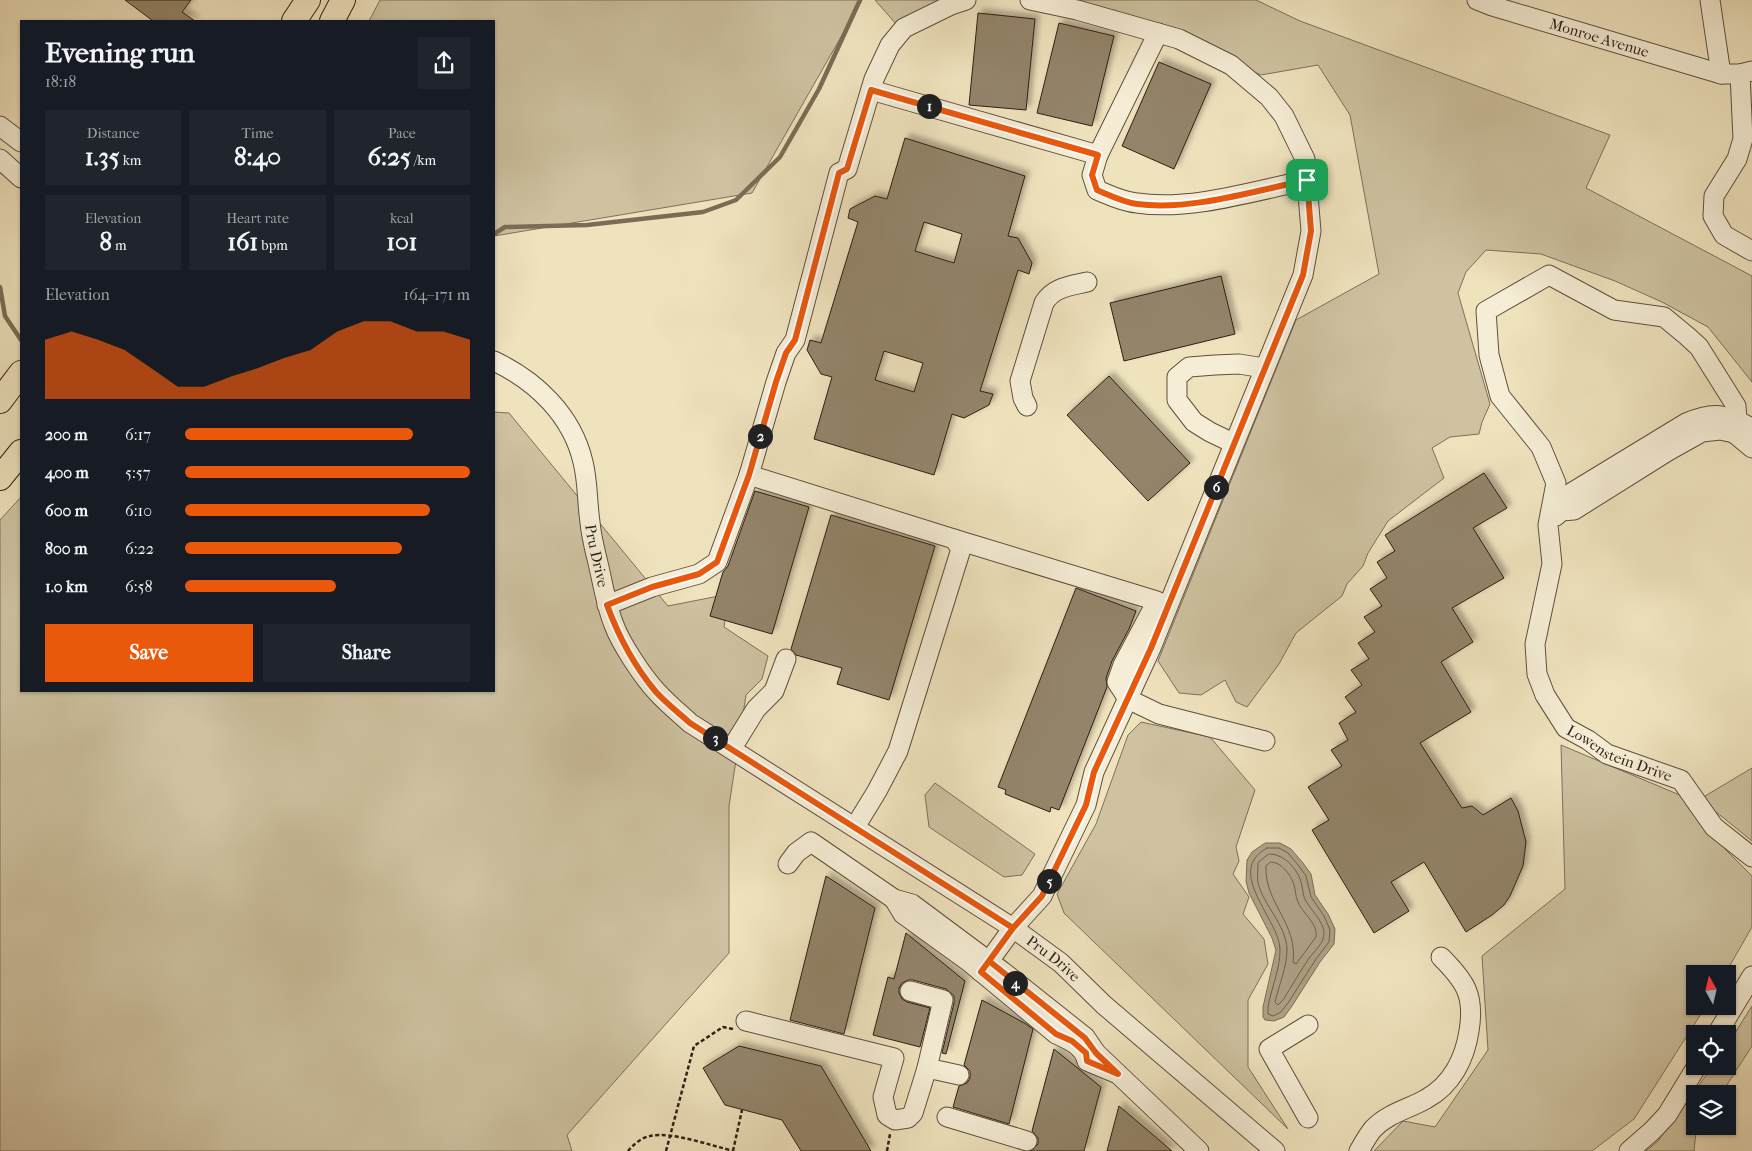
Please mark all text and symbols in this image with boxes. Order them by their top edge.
street label: Monroe Avenue [1547,15,1652,61]
text: Evening run [45,36,195,69]
button: share [418,37,470,89]
text: 18:18 [45,72,76,91]
pin: 1 [916,94,942,118]
text: 1 [927,98,932,115]
text: Distance [87,125,139,142]
text: Time [242,125,273,142]
text: Pace [388,125,416,142]
text: 1.35 [85,142,120,171]
text: 8:40 [234,142,281,171]
text: 6:25 [368,142,411,171]
text: km [120,152,141,169]
text: /km [411,152,436,169]
pin [1286,159,1328,201]
icon: arrive [1293,166,1321,194]
text: Elevation [85,210,141,227]
text: Heart rate [226,210,289,227]
text: kcal [390,210,414,227]
text: 8 [100,227,112,256]
text: 161 [227,227,258,256]
text: 101 [386,227,418,256]
text: m [112,237,127,254]
text: bpm [258,237,288,254]
text: Elevation [45,285,110,304]
text: 164–171 m [403,285,470,304]
pin: 2 [748,424,772,448]
text: 200 m [45,425,88,444]
text: 6:17 [125,425,151,444]
text: 2 [757,428,764,445]
text: 400 m [45,463,89,482]
text: 5:57 [125,463,150,482]
pin: 6 [1204,474,1228,500]
text: 6 [1213,479,1220,496]
text: 600 m [45,501,88,520]
text: 6:10 [125,501,152,520]
street label: Pru Drive [581,523,612,589]
text: 800 m [45,539,87,558]
text: 6:22 [125,539,154,558]
text: 1.0 km [45,577,88,596]
text: 6:58 [125,577,153,596]
button: Save [45,624,253,682]
button: Share [263,624,470,682]
street label: Lowenstein Drive [1564,721,1675,785]
pin: 3 [702,726,728,750]
text: 3 [713,730,718,747]
pin: 5 [1036,868,1062,894]
text: 5 [1046,873,1053,890]
street label: Pru Drive [1023,932,1084,986]
north arrow [1686,965,1736,1015]
map controls [1686,965,1736,1135]
pin: 4 [1002,970,1028,996]
text: 4 [1011,975,1020,992]
button: locate [1686,1025,1736,1075]
button: layers [1686,1085,1736,1135]

